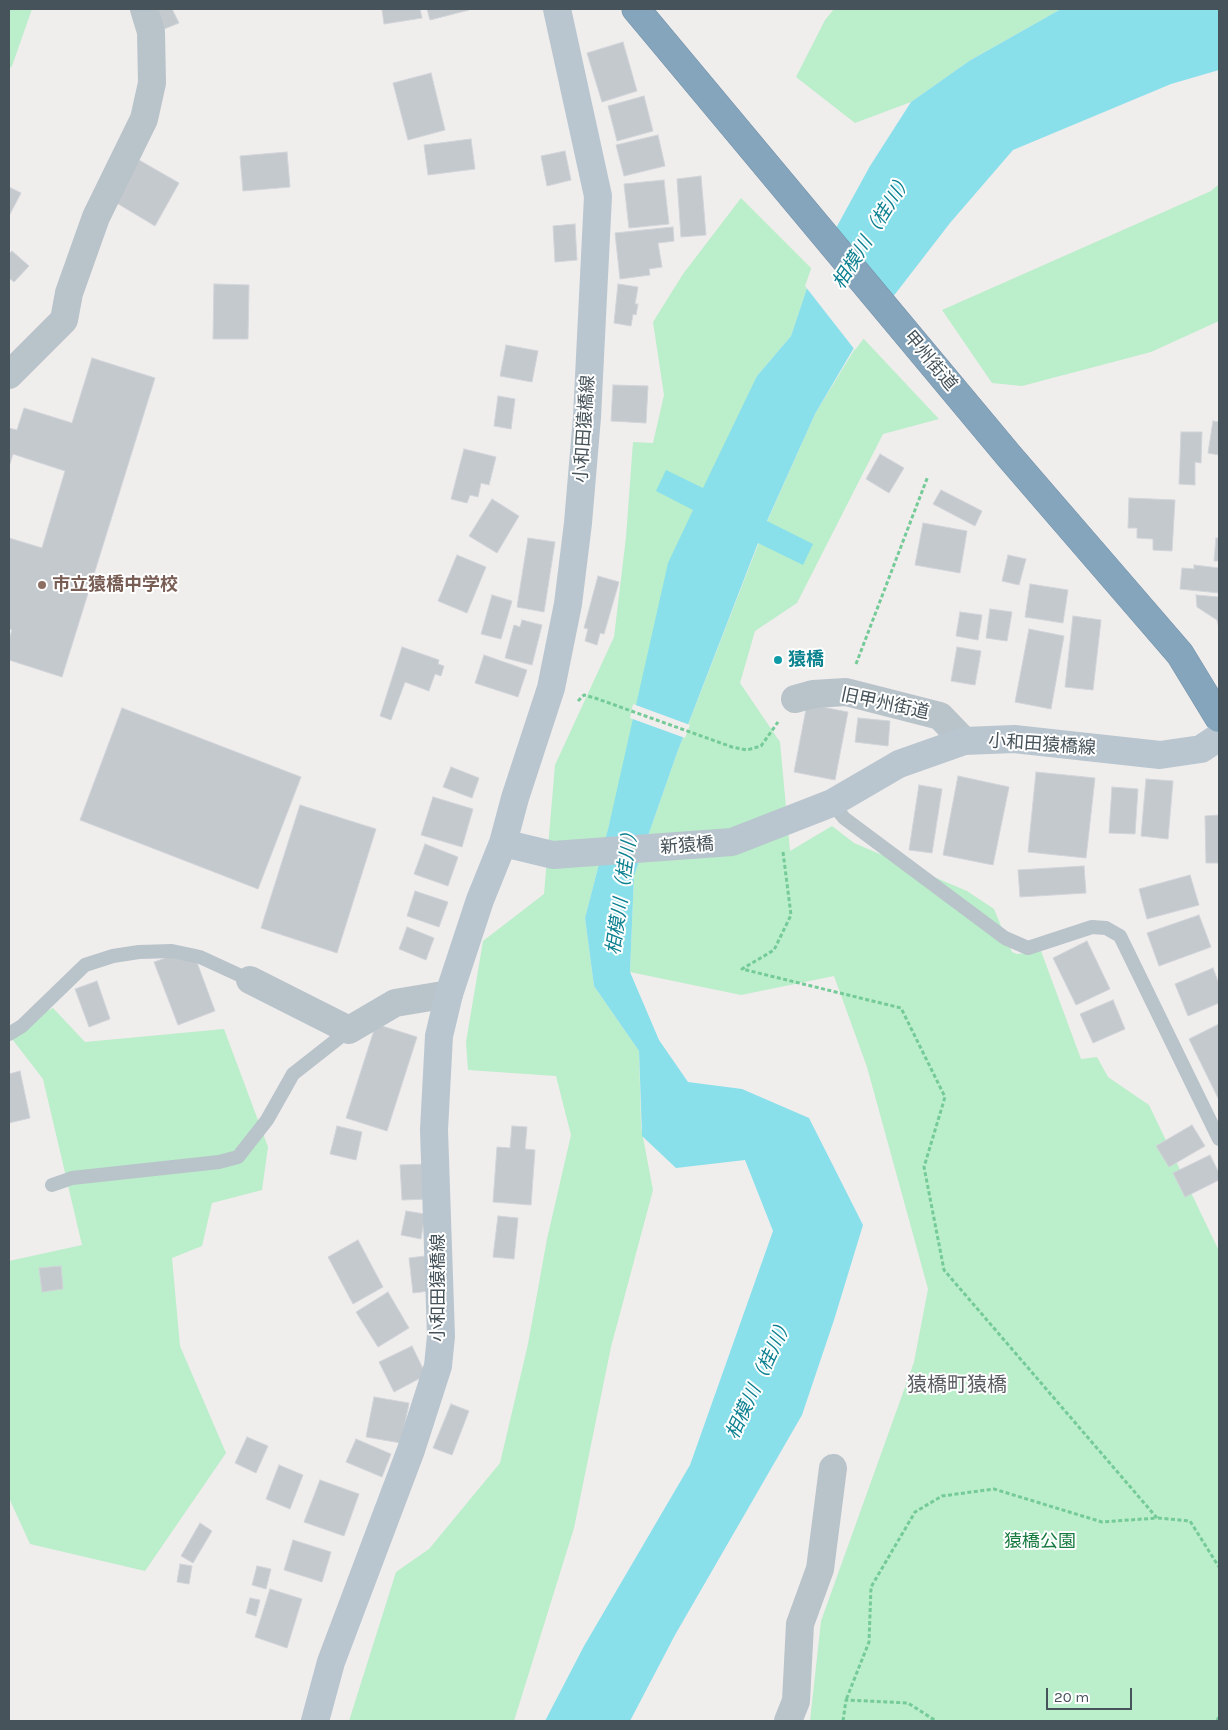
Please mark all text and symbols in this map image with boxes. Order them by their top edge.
water label: 相模川（桂川） [828,169,918,293]
street label: 甲州街道 [899,326,961,396]
street label: 小和田猿橋線 [570,374,600,484]
place label: 市立猿橋中学校 [52,574,178,596]
marker: 市立猿橋中学校 [36,579,48,591]
place label: 猿橋 [788,649,824,671]
marker: 猿橋 [772,654,784,666]
street label: 旧甲州街道 [839,684,931,724]
street label: 小和田猿橋線 [987,730,1097,760]
water label: 相模川（桂川） [602,822,644,956]
street label: 新猿橋 [659,833,715,859]
street label: 小和田猿橋線 [428,1234,450,1342]
water label: 相模川（桂川） [722,1313,798,1443]
district label: 猿橋町猿橋 [907,1373,1007,1397]
park label: 猿橋公園 [1004,1531,1076,1553]
scale bar [1048,1678,1134,1710]
text: 20 m [1054,1688,1089,1706]

